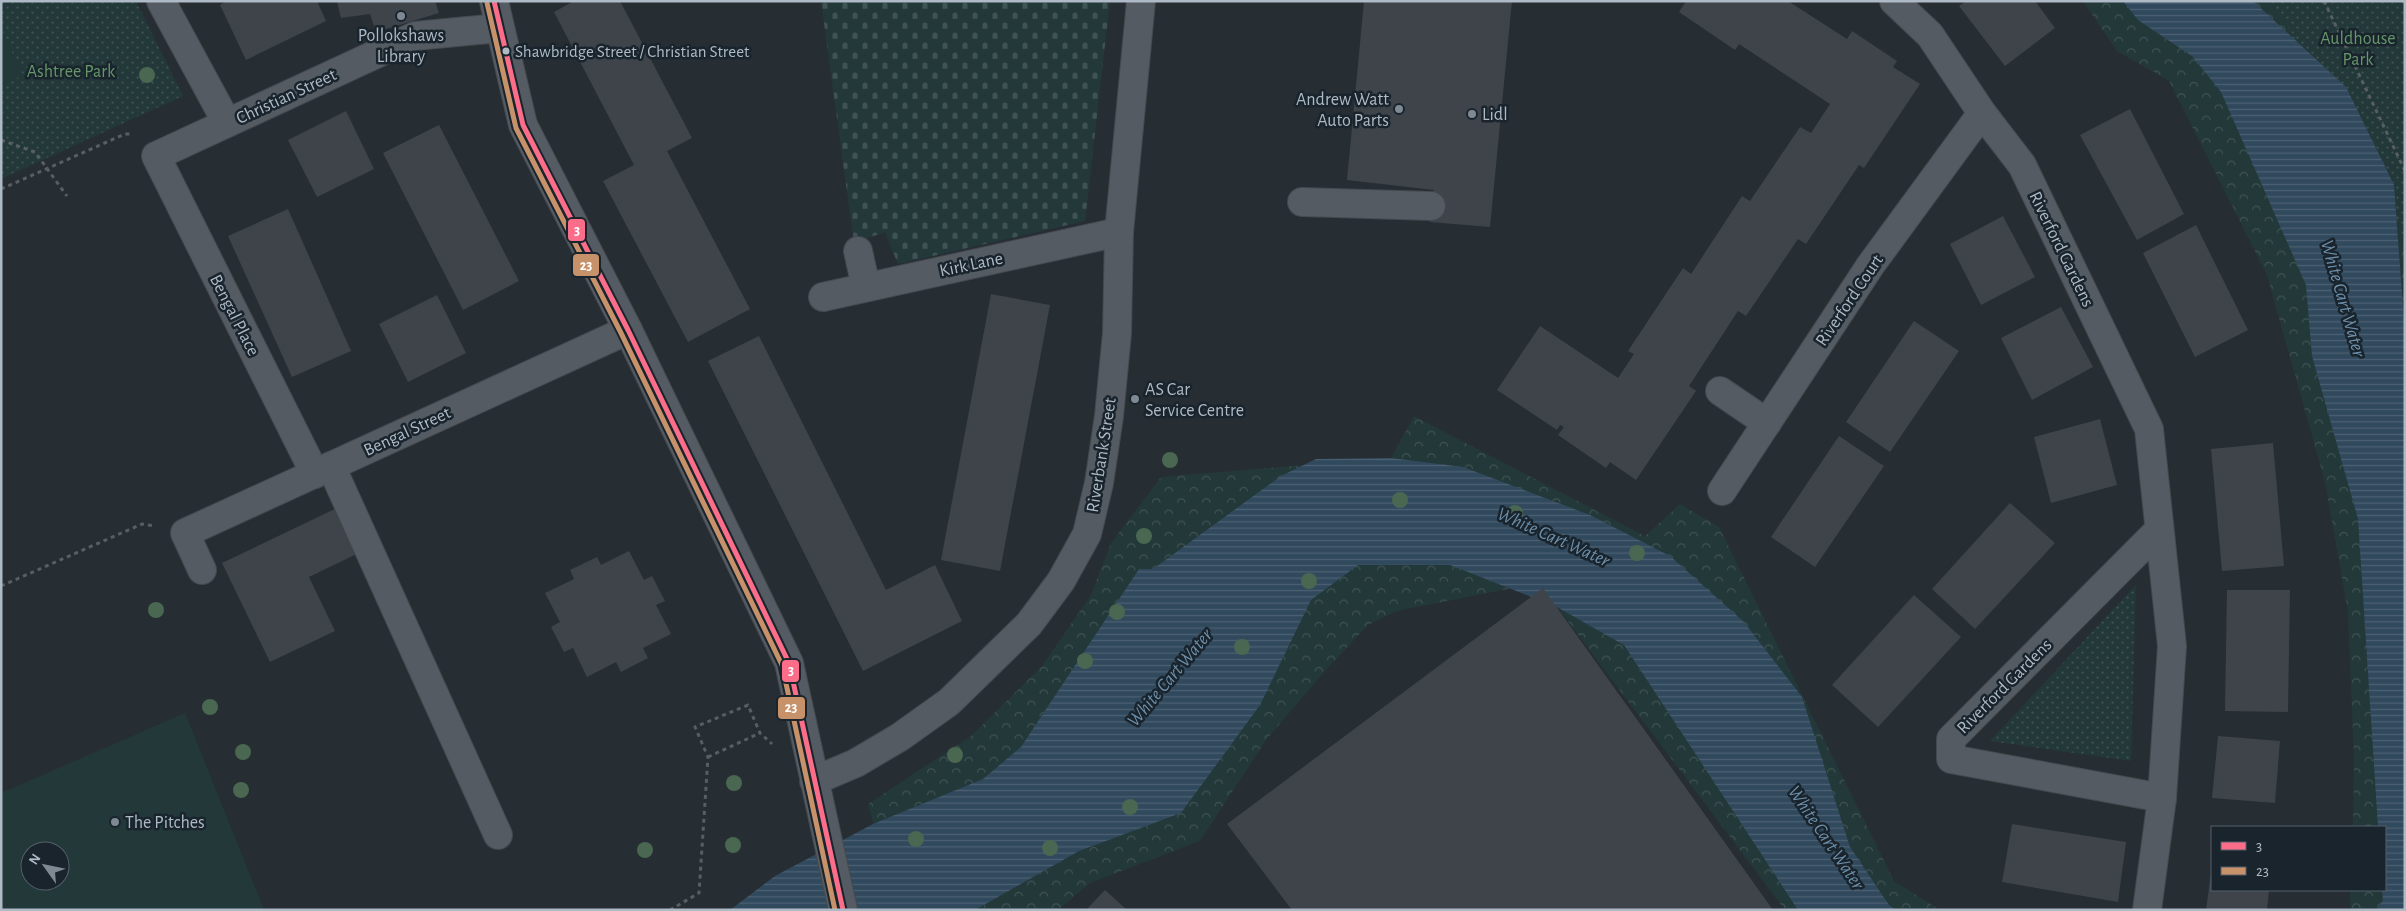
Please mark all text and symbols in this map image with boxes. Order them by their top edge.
marker: Pollokshaws Library [395,10,407,22]
place label: Pollokshaws Library [358,27,444,66]
park label: Auldhouse Park [2320,30,2396,69]
place label: Shawbridge Street / Christian Street [515,43,750,60]
marker: Shawbridge Street / Christian Street [501,46,511,56]
park label: Ashtree Park [27,63,116,81]
street label: Christian Street [234,66,340,128]
place label: Andrew Watt Auto Parts [1296,91,1389,130]
marker: Andrew Watt Auto Parts [1393,103,1405,115]
place label: Lidl [1482,106,1508,124]
marker: Lidl [1466,108,1478,120]
street label: Riverford Gardens [2025,189,2097,310]
line badge: 3 [567,218,586,242]
text: 3 [574,224,580,238]
water label: White Cart Water [2317,238,2369,360]
street label: Kirk Lane [938,249,1005,280]
street label: Riverford Court [1813,251,1887,350]
line badge: 23 [572,253,600,277]
text: 23 [580,259,592,273]
street label: Bengal Place [206,272,262,359]
place label: AS Car Service Centre [1145,381,1244,420]
marker: AS Car Service Centre [1129,393,1141,405]
street label: Riverbank Street [1084,396,1120,514]
street label: Bengal Street [361,404,454,460]
water label: White Cart Water [1494,504,1613,571]
water label: White Cart Water [1124,625,1217,730]
street label: Riverford Gardens [1954,636,2056,738]
line badge: 3 [781,659,800,683]
text: 3 [788,664,794,678]
line badge: 23 [777,696,806,720]
text: 23 [785,701,797,715]
water label: White Cart Water [1784,783,1868,894]
place label: The Pitches [125,814,205,832]
marker: The Pitches [109,816,121,828]
legend [2211,826,2386,891]
text: 3 [2256,839,2262,854]
north arrow [20,841,70,891]
text: N [26,852,43,867]
text: 23 [2256,864,2269,879]

